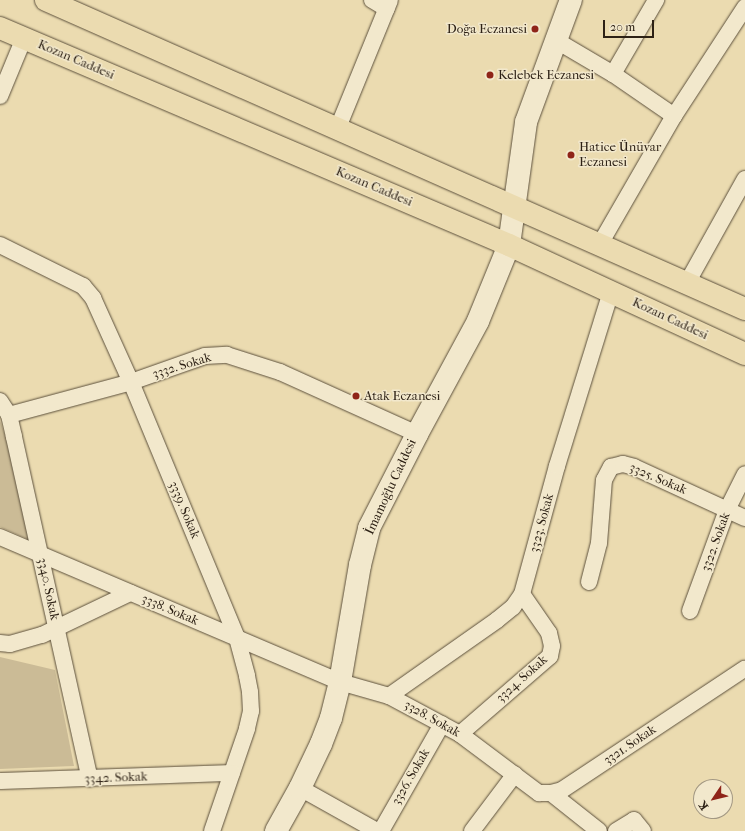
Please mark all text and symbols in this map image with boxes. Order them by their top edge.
scale bar [605,12,656,38]
text: 20 m [610,20,635,34]
place label: Doğa Eczanesi [447,21,527,37]
marker: Doğa Eczanesi [530,24,540,34]
street label: Kozan Caddesi [35,37,117,83]
place label: Kelebek Eczanesi [498,67,594,83]
marker: Kelebek Eczanesi [485,70,495,80]
place label: Hatice Ünüvar Eczanesi [579,140,661,171]
marker: Hatice Ünüvar Eczanesi [566,150,576,160]
street label: Kozan Caddesi [333,164,415,210]
street label: Kozan Caddesi [630,295,710,343]
street label: 3332. Sokak [151,350,213,382]
place label: Atak Eczanesi [364,388,440,404]
marker: Atak Eczanesi [351,391,361,401]
street label: İmamoğlu Caddesi [362,437,420,537]
street label: 3325. Sokak [627,460,689,498]
street label: 3339. Sokak [165,479,203,541]
street label: 3323. Sokak [527,492,557,554]
street label: 3322. Sokak [698,510,734,574]
street label: 3340. Sokak [34,556,62,622]
street label: 3338. Sokak [139,591,201,629]
street label: 3324. Sokak [493,652,551,706]
street label: 3328. Sokak [401,697,463,741]
street label: 3321. Sokak [601,722,659,768]
street label: 3326. Sokak [389,746,433,808]
street label: 3342. Sokak [84,769,148,787]
north arrow [693,779,733,819]
text: K [696,799,711,813]

